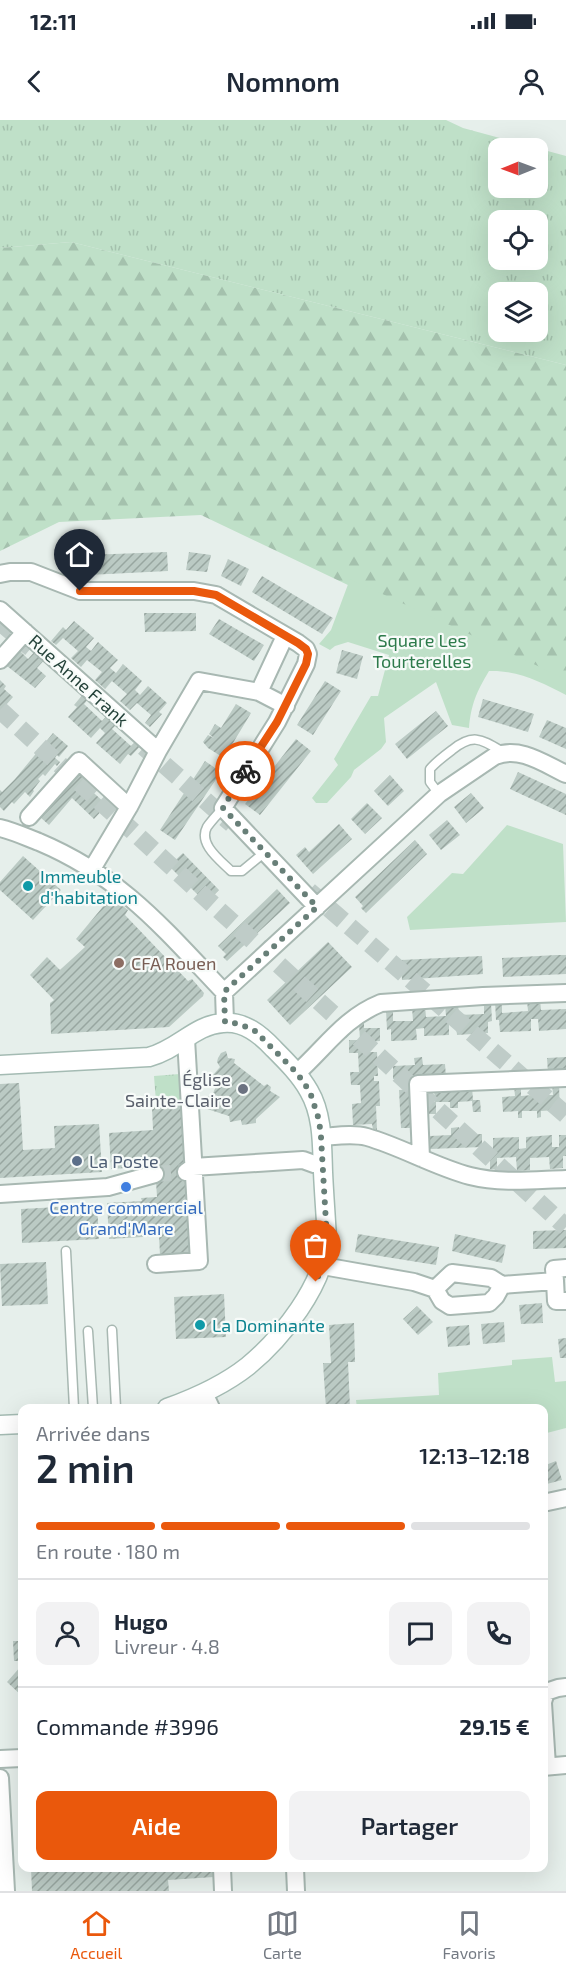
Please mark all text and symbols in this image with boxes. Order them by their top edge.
text: 12:11 [30,8,77,34]
icon: back [18,65,51,98]
text: Nomnom [226,65,340,97]
icon: person [515,65,548,98]
north arrow [488,138,548,198]
map controls [488,138,548,342]
button: locate [488,210,548,270]
button: layers [488,282,548,342]
pin [54,529,105,591]
icon: home [63,538,96,571]
street label: Rue Anne Frank [25,629,133,731]
park label: Square Les Tourterelles [373,629,471,672]
courier [215,741,275,801]
icon: bike [229,755,262,788]
place label: Immeuble d'habitation [40,865,138,908]
marker: Immeuble d'habitation [21,879,35,893]
place label: CFA Rouen [131,952,216,974]
marker: CFA Rouen [112,956,126,970]
place label: Église Sainte-Claire [125,1068,231,1111]
marker: Église Sainte-Claire [236,1082,250,1096]
place label: La Poste [89,1150,159,1172]
marker: La Poste [70,1154,84,1168]
marker: Centre commercial Grand'Mare [119,1180,133,1194]
place label: Centre commercial Grand'Mare [49,1196,203,1239]
pin [290,1220,341,1282]
icon: bag [299,1229,332,1262]
place label: La Dominante [212,1314,325,1336]
marker: La Dominante [193,1318,207,1332]
text: Arrivée dans [36,1421,150,1445]
text: 12:13–12:18 [419,1442,530,1468]
text: 2 min [36,1444,135,1491]
text: En route · 180 m [36,1539,180,1563]
button: person [36,1602,99,1665]
button: chat [389,1602,452,1665]
button: phone [467,1602,530,1665]
text: Hugo [114,1608,168,1634]
text: Livreur · 4.8 [114,1634,220,1658]
text: Commande #3996 [36,1713,219,1739]
text: 29.15 € [459,1713,530,1739]
button: Aide [36,1791,277,1860]
button: Partager [289,1791,530,1860]
tab: Accueil [70,1907,122,1962]
tab: Carte [263,1907,302,1962]
tab: Favoris [443,1907,496,1962]

